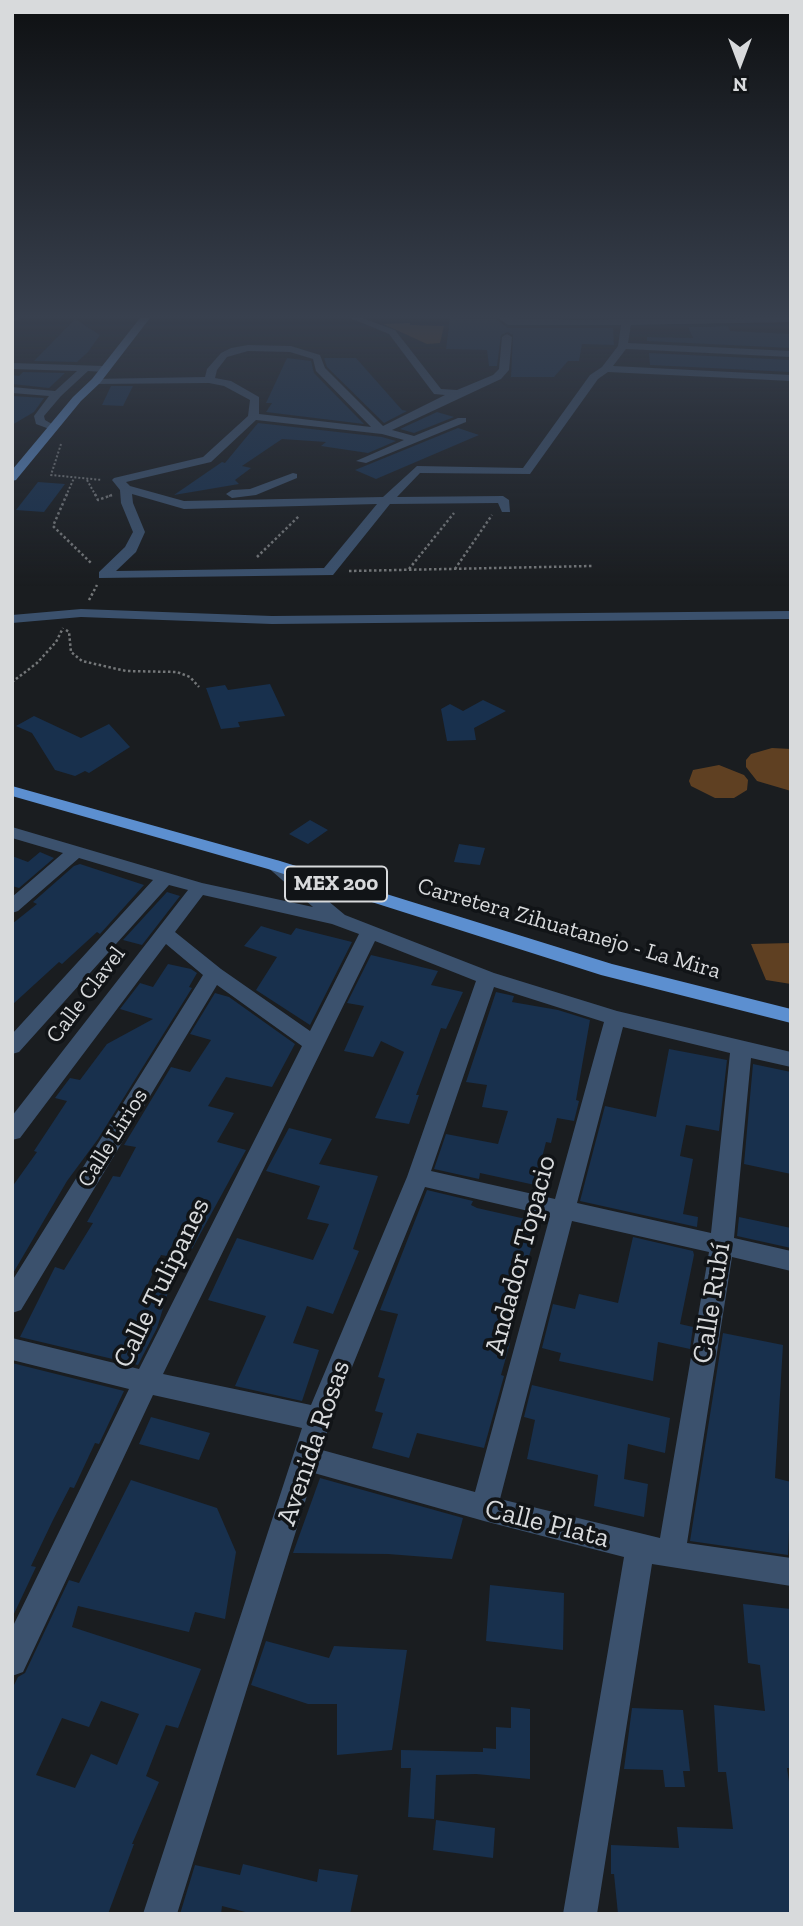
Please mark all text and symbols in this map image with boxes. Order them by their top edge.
north arrow [705,28,775,98]
text: N [733,73,747,96]
road number: MEX 200 [285,866,387,902]
street label: Carretera Zihuatanejo - La Mira [414,872,724,986]
street label: Calle Clavel [41,941,131,1049]
street label: Calle Lirios [72,1084,154,1192]
street label: Andador Topacio [478,1152,564,1358]
street label: Calle Tulipanes [106,1193,218,1373]
street label: Calle Rubí [686,1240,738,1366]
street label: Avenida Rosas [270,1356,358,1530]
street label: Calle Plata [481,1492,613,1556]

